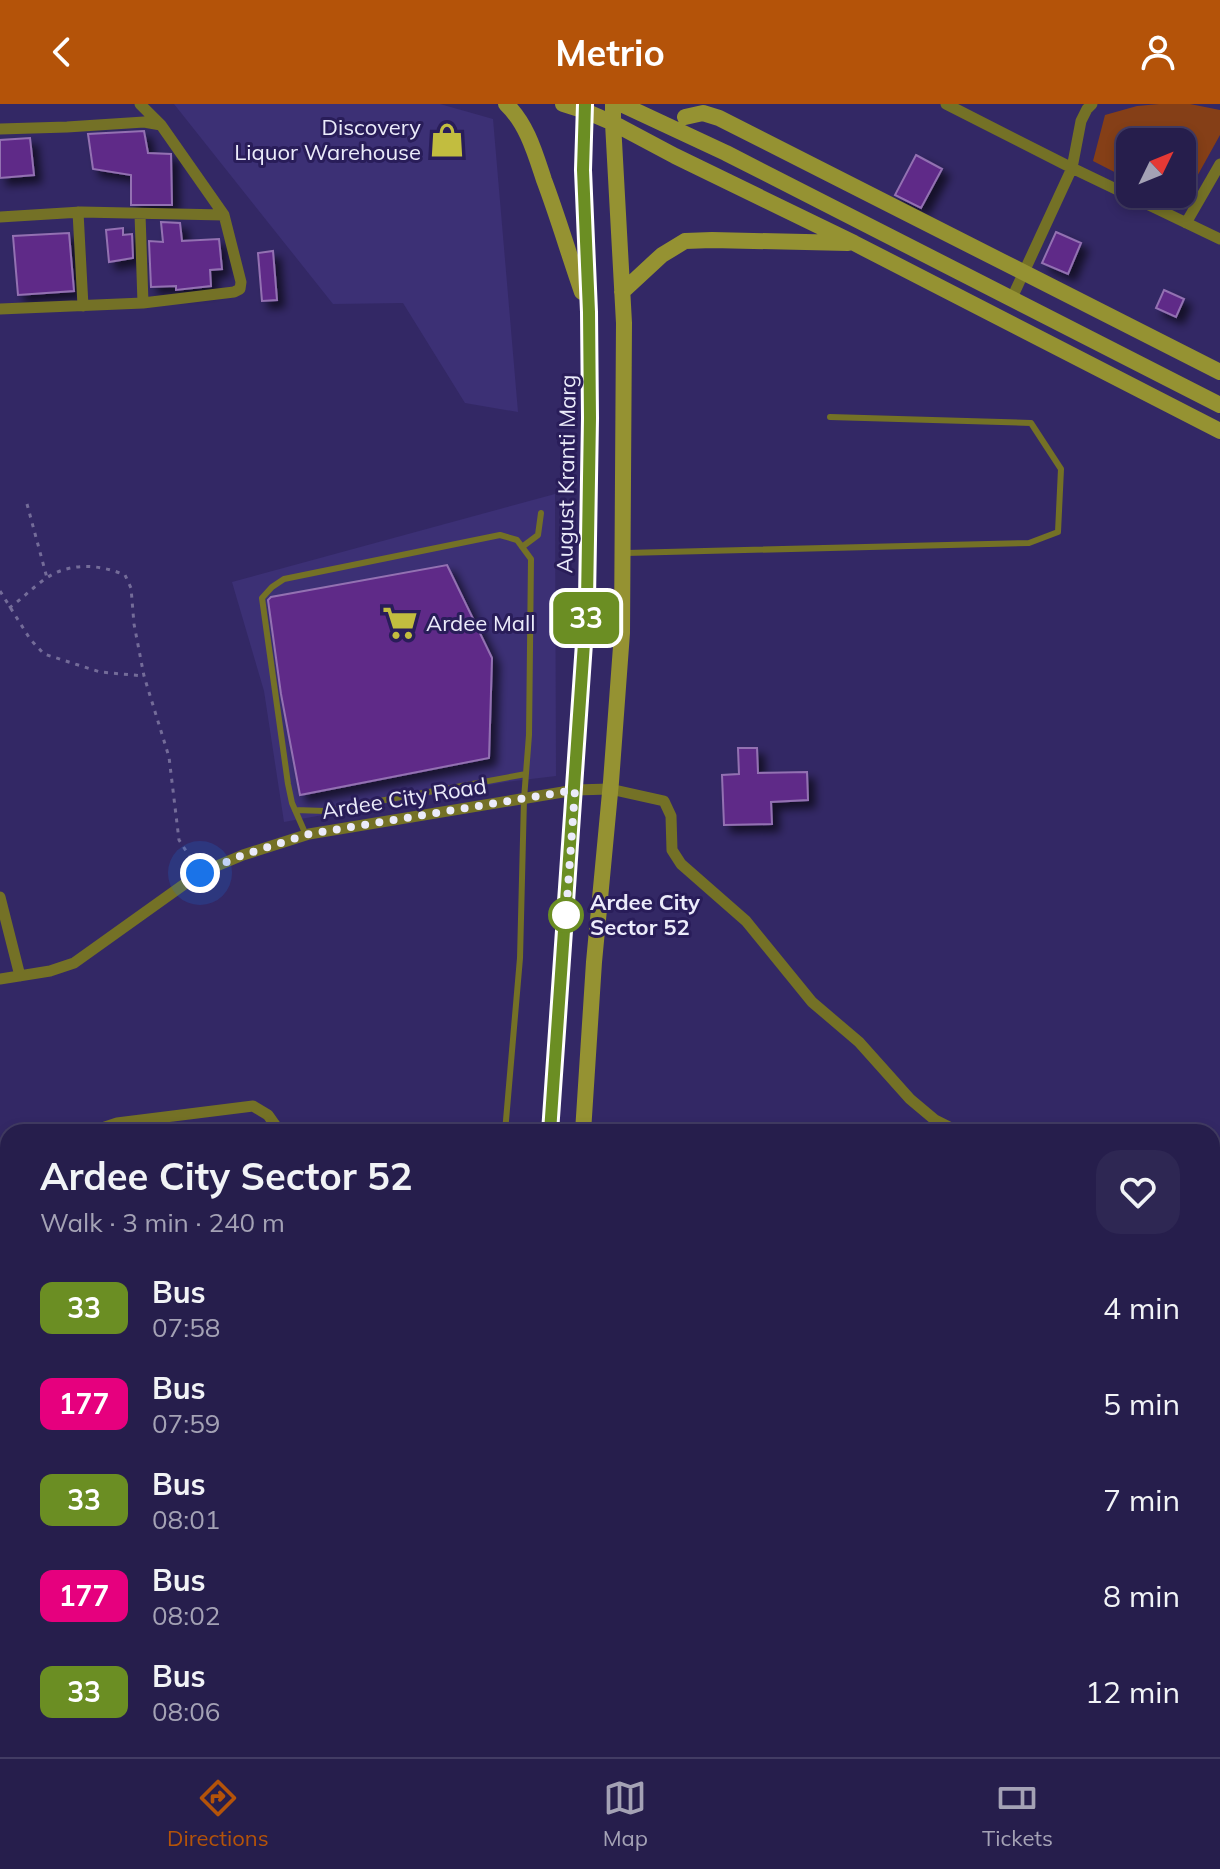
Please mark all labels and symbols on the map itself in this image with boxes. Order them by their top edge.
place label: Discovery Liquor Warehouse [234,113,421,166]
shop icon: Discovery Liquor Warehouse [428,121,466,159]
north arrow [1116,128,1196,208]
street label: August Kranti Marg [550,374,582,574]
line badge: 33 [550,592,622,644]
supermarket icon: Ardee Mall [381,604,419,642]
place label: Ardee Mall [426,609,535,637]
street label: Ardee City Road [320,771,488,825]
your location [180,853,220,893]
place label: Ardee City Sector 52 [590,888,700,941]
marker: Ardee City Sector 52 [549,898,583,932]

